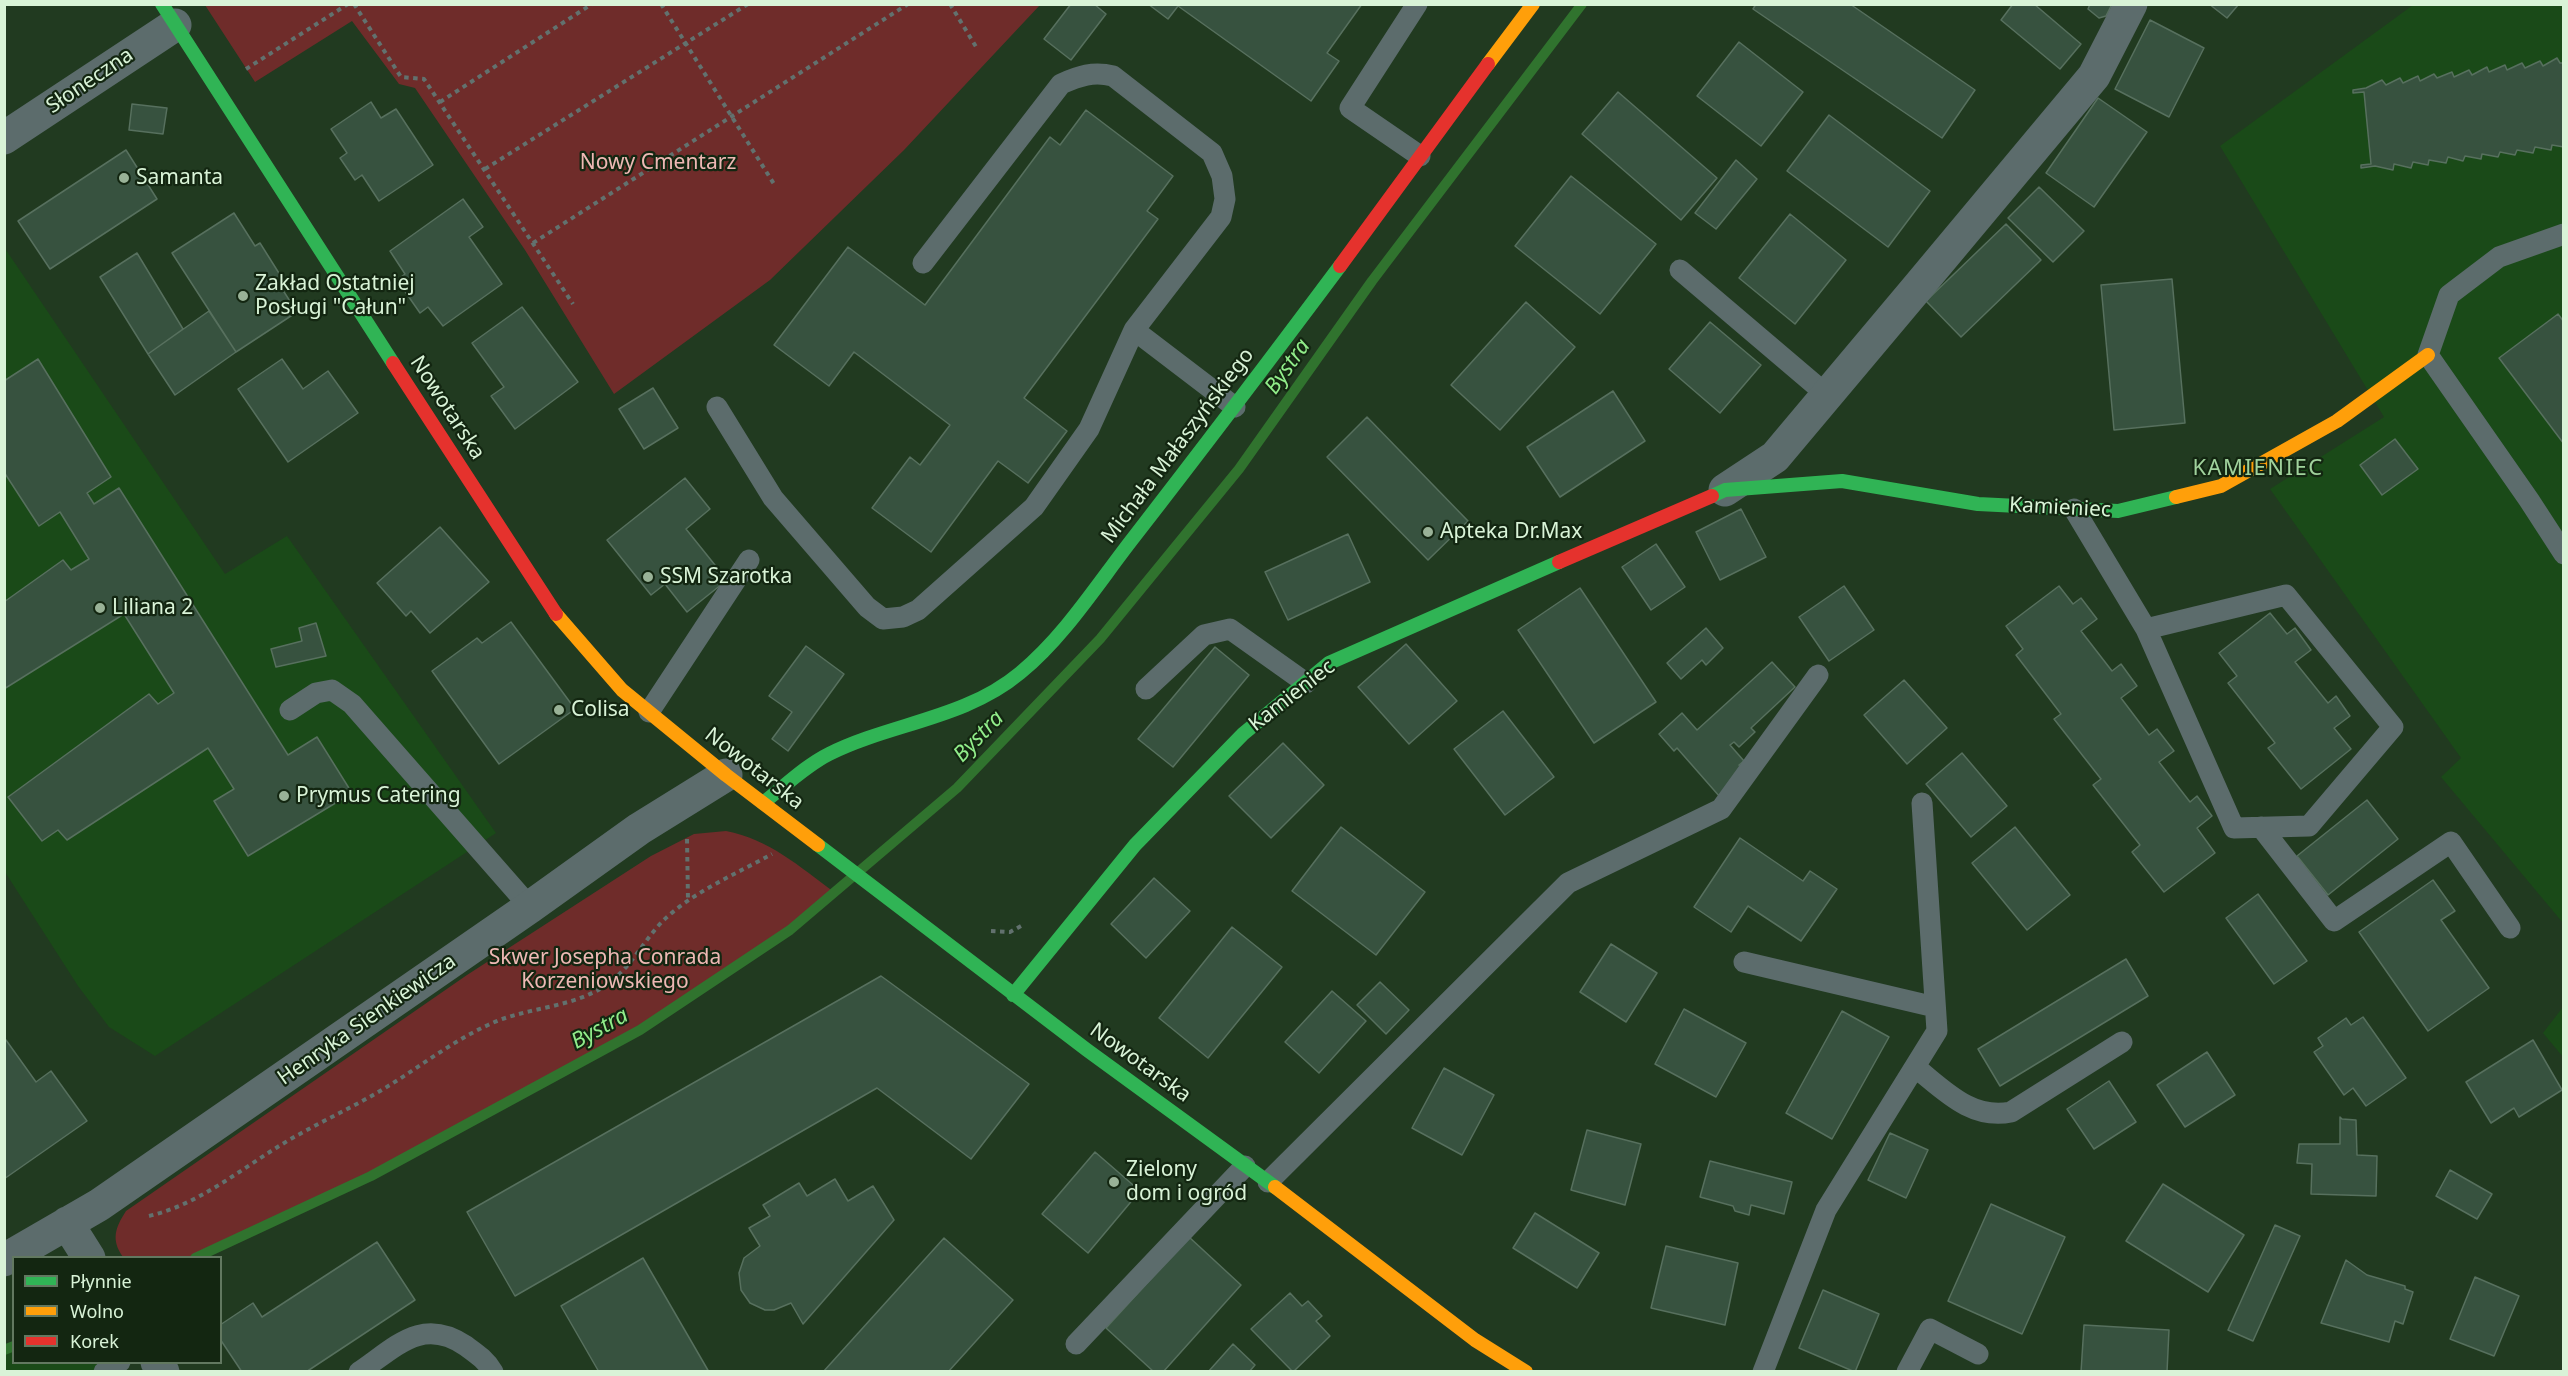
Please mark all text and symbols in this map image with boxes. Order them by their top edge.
street label: Słoneczna [42,43,138,119]
park label: Nowy Cmentarz [580,150,736,176]
place label: Samanta [136,165,223,191]
marker: Samanta [117,171,131,185]
place label: Zakład Ostatniej Posługi "Całun" [255,271,415,321]
marker: Zakład Ostatniej Posługi "Całun" [236,289,250,303]
water label: Bystra [1260,334,1316,400]
street label: Michała Małaszyńskiego [1096,343,1260,549]
street label: Nowotarska [404,351,490,465]
district label: KAMIENIEC [2192,456,2324,482]
street label: Kamieniec [2008,493,2112,523]
place label: Apteka Dr.Max [1440,519,1582,545]
marker: Apteka Dr.Max [1421,525,1435,539]
place label: SSM Szarotka [660,564,792,590]
marker: SSM Szarotka [641,570,655,584]
place label: Liliana 2 [112,595,193,621]
marker: Liliana 2 [93,601,107,615]
street label: Kamieniec [1244,655,1340,737]
place label: Colisa [571,697,630,723]
marker: Colisa [552,703,566,717]
water label: Bystra [948,706,1010,768]
street label: Nowotarska [700,723,808,815]
place label: Prymus Catering [296,783,461,809]
marker: Prymus Catering [277,789,291,803]
park label: Skwer Josepha Conrada Korzeniowskiego [489,945,721,995]
street label: Henryka Sienkiewicza [273,949,461,1091]
water label: Bystra [567,1003,633,1055]
street label: Nowotarska [1085,1018,1195,1108]
place label: Zielony dom i ogród [1126,1157,1247,1207]
marker: Zielony dom i ogród [1107,1175,1121,1189]
legend [12,1256,222,1364]
text: Płynnie [70,1269,132,1293]
text: Wolno [70,1299,124,1323]
text: Korek [70,1329,119,1353]

